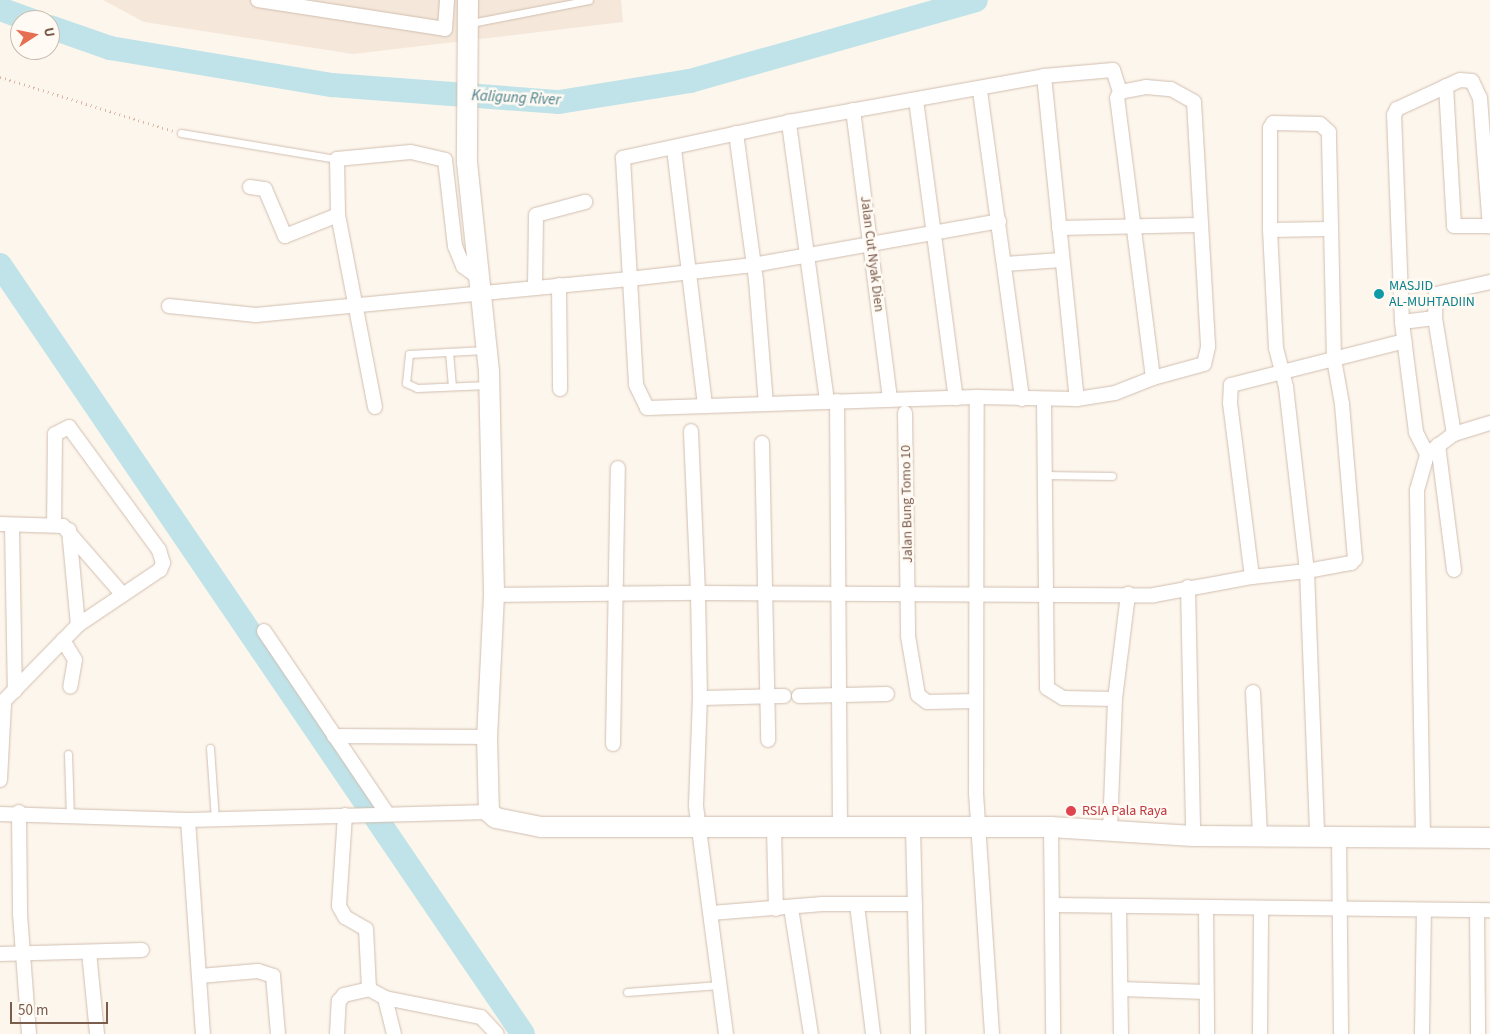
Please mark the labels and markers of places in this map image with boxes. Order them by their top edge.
place label: MASJID AL-MUHTADIIN [1389,278,1475,310]
marker: MASJID AL-MUHTADIIN [1373,288,1385,300]
place label: RSIA Pala Raya [1082,803,1167,819]
marker: RSIA Pala Raya [1064,804,1078,818]

